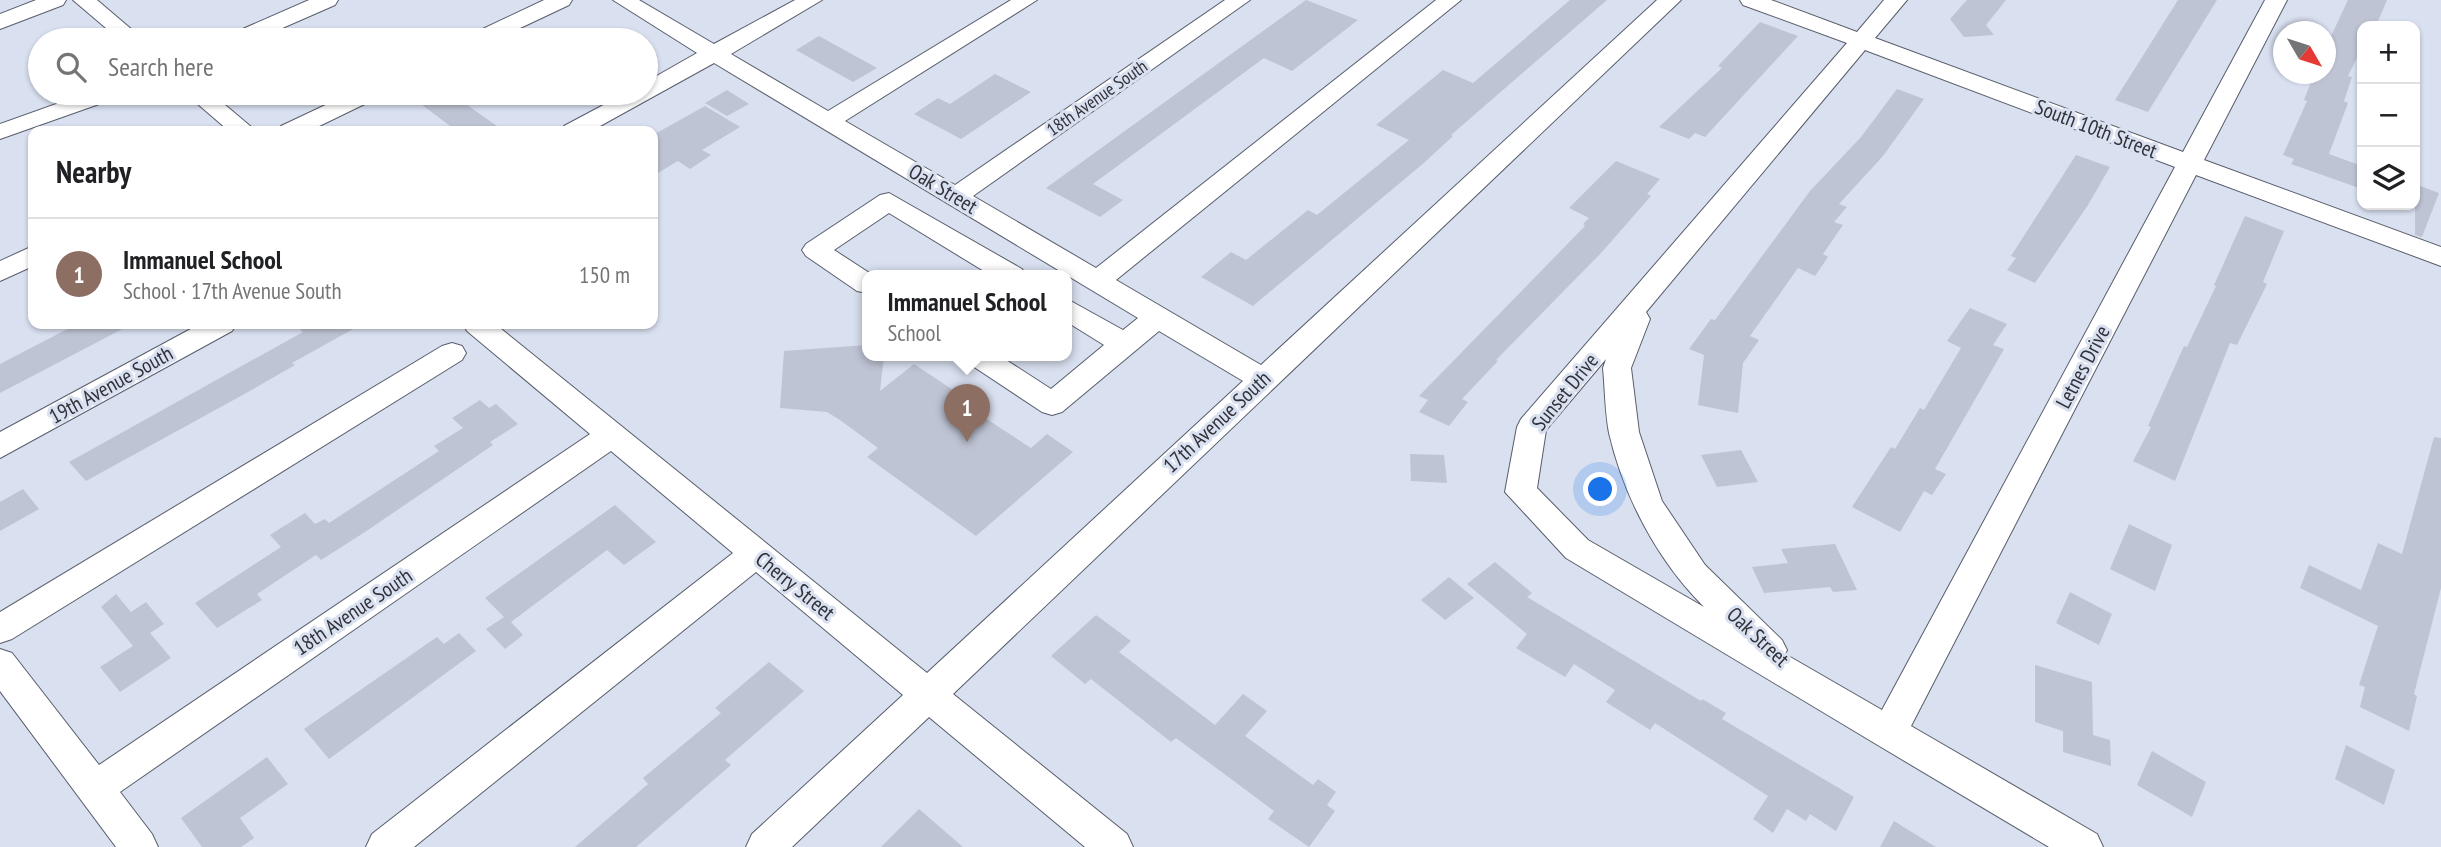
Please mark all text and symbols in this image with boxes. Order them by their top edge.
north arrow [2273,21,2336,84]
map controls [2357,21,2420,210]
button: + [2357,21,2420,84]
search box [28,28,658,105]
icon: search [52,48,90,86]
text: Search here [108,50,214,83]
street label: 18th Avenue South [1042,54,1152,141]
button: − [2357,84,2420,147]
street label: South 10th Street [2031,93,2161,164]
button: layers [2357,147,2420,210]
text: Nearby [56,152,131,191]
street label: Oak Street [904,158,983,220]
text: Immanuel School [123,243,282,276]
text: 1 [74,260,85,289]
text: 150 m [579,260,630,289]
popup [862,270,1072,361]
text: School · 17th Avenue South [123,276,342,305]
text: Immanuel School [887,285,1047,318]
text: School [887,318,941,347]
street label: Letnes Drive [2050,321,2116,413]
street label: 19th Avenue South [44,339,177,430]
street label: Sunset Drive [1525,348,1604,436]
street label: 17th Avenue South [1157,365,1276,478]
pin: 1 [944,384,990,442]
your location [1583,472,1617,506]
street label: Cherry Street [750,545,841,626]
street label: 18th Avenue South [288,562,417,661]
street label: Oak Street [1722,601,1795,672]

